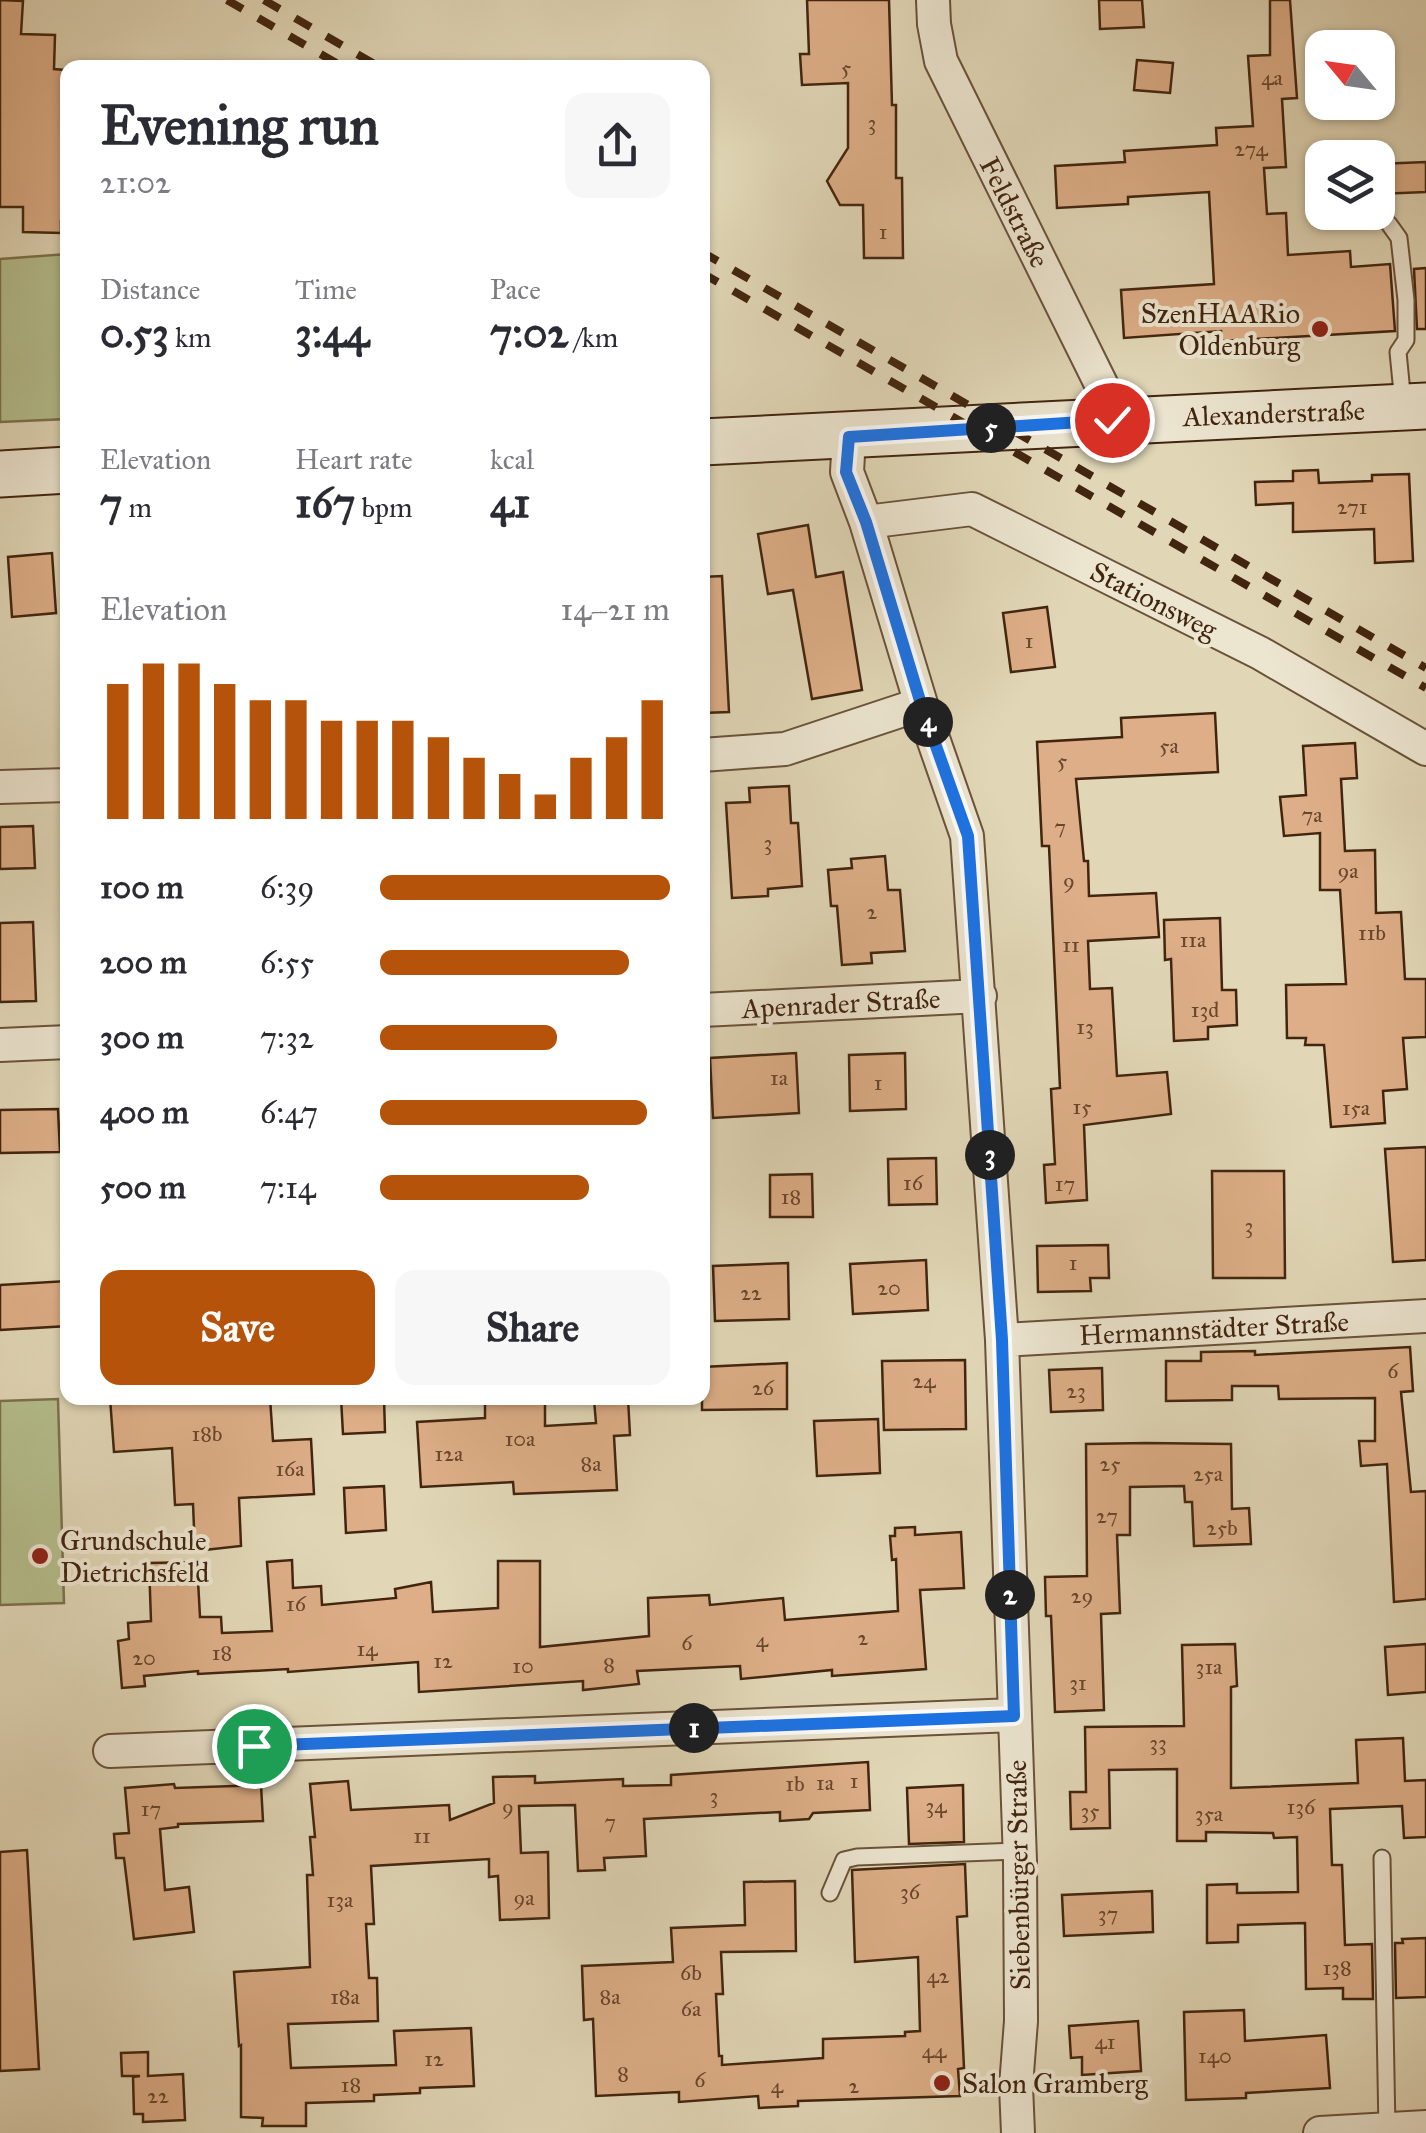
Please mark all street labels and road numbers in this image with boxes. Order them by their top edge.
street label: Feldstraße [972,151,1057,273]
street label: Alexanderstraße [1181,393,1366,434]
street label: Stationsweg [1084,554,1224,648]
street label: Apenrader Straße [740,981,941,1026]
street label: Hermannstädter Straße [1078,1304,1350,1353]
street label: Siebenbürger Straße [999,1760,1038,1990]

